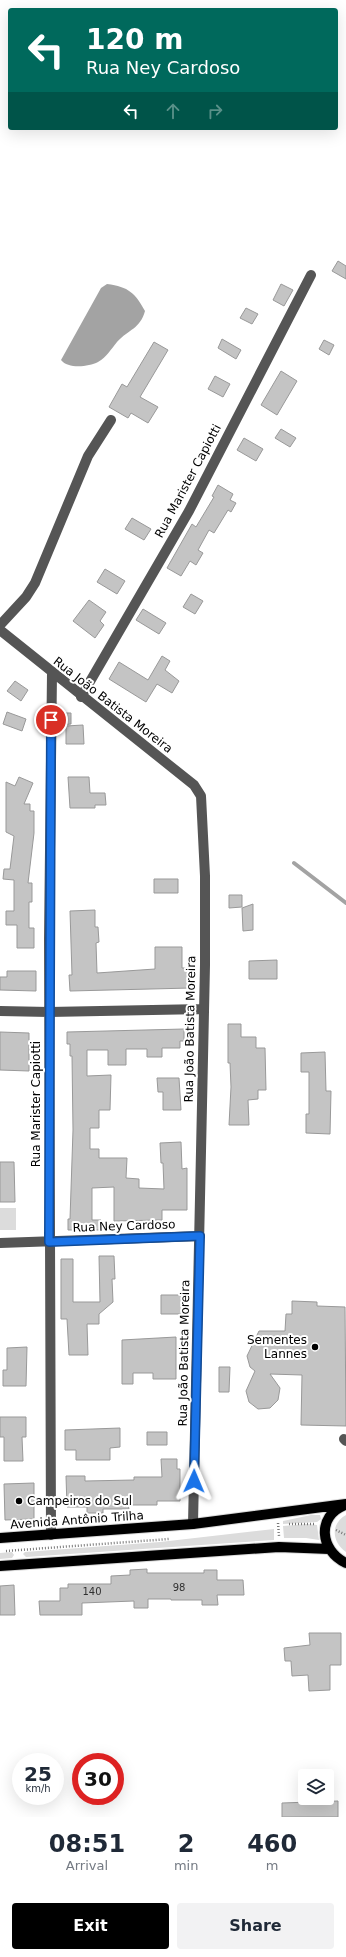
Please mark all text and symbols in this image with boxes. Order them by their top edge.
text: 120 m [86,23,183,56]
icon: left [20,24,72,76]
text: Rua Ney Cardoso [86,57,240,78]
icon: left [120,100,142,122]
icon: ahead [162,100,184,122]
icon: right [204,100,226,122]
street label: Rua Marister Capiotti [152,422,224,540]
street label: Rua João Batista Moreira [51,654,175,756]
pin [34,703,68,737]
icon: arrive [40,709,62,731]
street label: Rua João Batista Moreira [182,955,198,1103]
street label: Rua Marister Capiotti [29,1041,43,1167]
street label: Rua Ney Cardoso [72,1217,176,1235]
street label: Rua João Batista Moreira [176,1279,192,1427]
place label: Sementes Lannes [247,1333,307,1361]
marker: Sementes Lannes [310,1342,320,1352]
position arrow [173,1460,215,1502]
place label: Campeiros do Sul [27,1494,132,1508]
marker: Campeiros do Sul [14,1496,24,1506]
street label: Avenida Antônio Trilha [10,1508,144,1532]
house number: 98 [173,1582,185,1593]
house number: 140 [82,1586,102,1597]
speed limit sign: 30 [72,1753,124,1805]
text: 25 [24,1762,52,1786]
map controls [298,1769,334,1805]
button: layers [298,1769,334,1805]
text: km/h [25,1783,51,1794]
text: 08:51 [49,1830,125,1858]
text: 2 [178,1830,194,1858]
text: 460 [247,1830,297,1858]
text: Arrival [66,1858,108,1873]
text: min [174,1858,198,1873]
text: m [266,1858,279,1873]
button: Exit [12,1903,169,1949]
button: Share [177,1903,334,1949]

